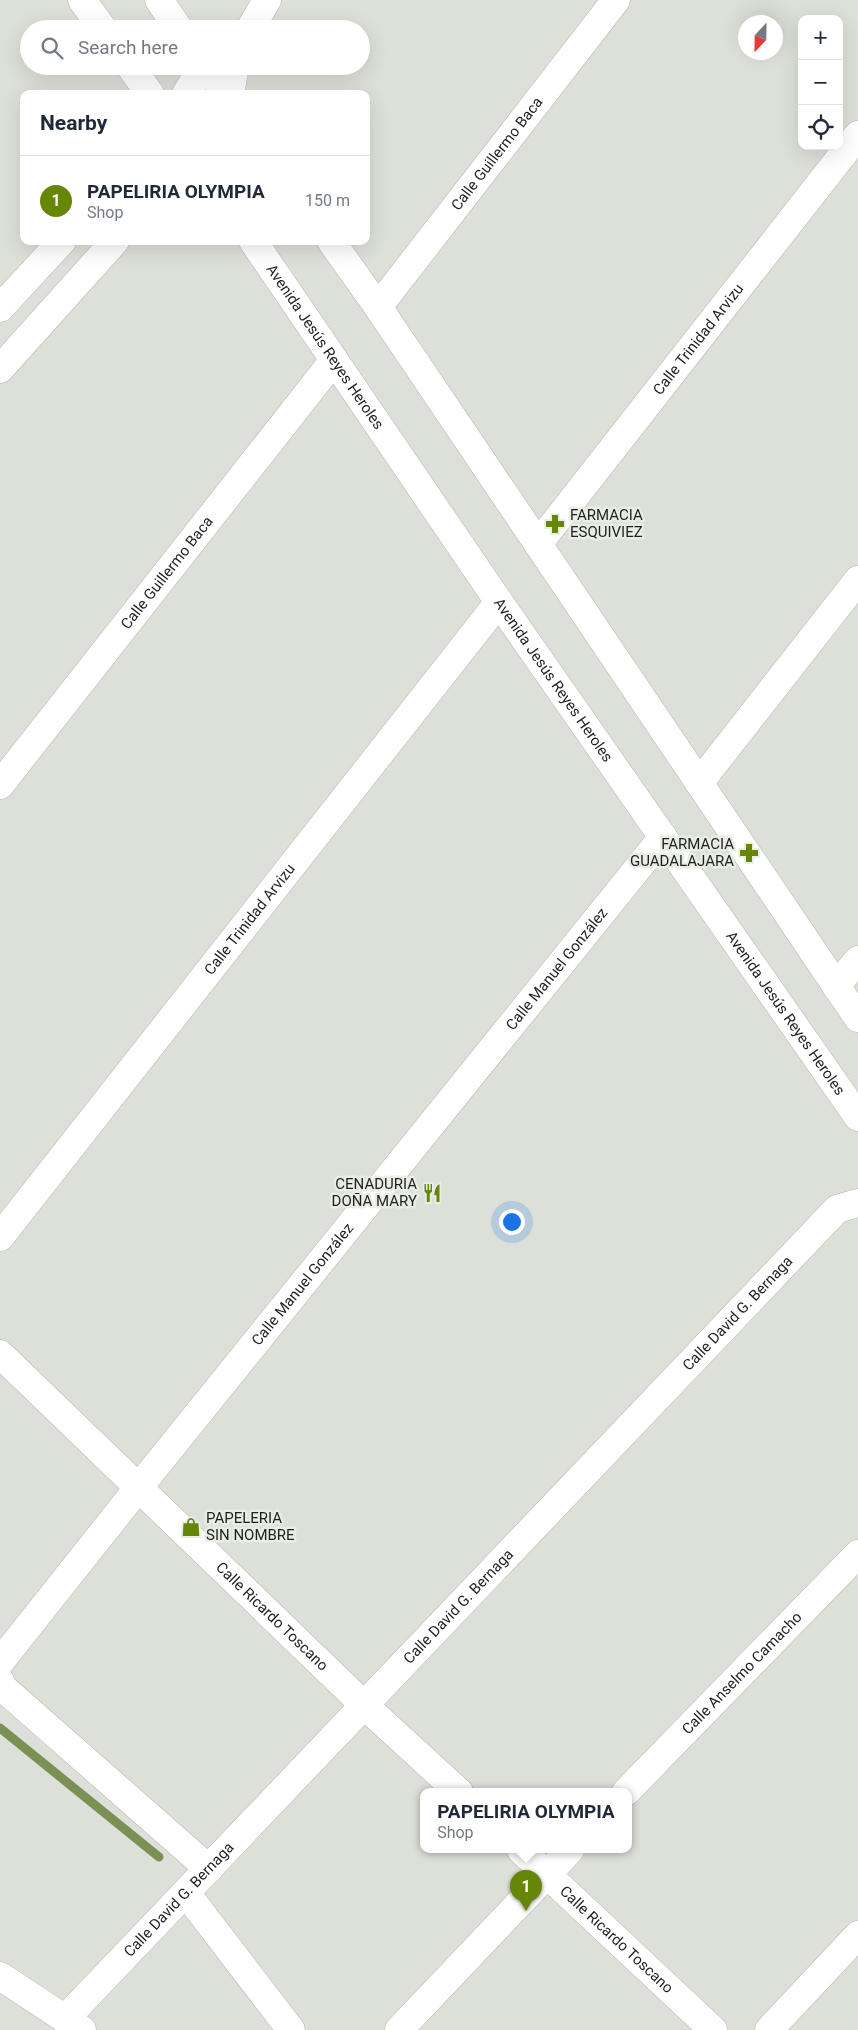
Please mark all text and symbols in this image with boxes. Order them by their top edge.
north arrow [738,15,783,60]
map controls [798,15,843,150]
button: + [798,15,843,60]
search box [20,20,370,75]
icon: search [38,34,66,62]
text: Search here [78,36,178,59]
button: − [798,60,843,105]
street label: Calle Guillermo Baca [447,93,546,214]
button: locate [798,105,843,150]
text: Nearby [40,111,107,135]
text: PAPELIRIA OLYMPIA [87,180,265,203]
text: 1 [51,191,61,210]
text: 150 m [305,191,350,210]
text: Shop [87,203,123,222]
street label: Avenida Jesús Reyes Heroles [263,261,388,433]
street label: Calle Trinidad Arvizu [649,280,747,398]
place label: FARMACIA ESQUIVIEZ [570,506,643,541]
street label: Calle Guillermo Baca [117,513,217,633]
pharmacy icon: FARMACIA ESQUIVIEZ [544,513,566,535]
street label: Avenida Jesús Reyes Heroles [490,595,617,766]
place label: FARMACIA GUADALAJARA [630,835,734,870]
pharmacy icon: FARMACIA GUADALAJARA [738,842,760,864]
street label: Calle Trinidad Arvizu [200,860,299,978]
street label: Calle Manuel González [502,904,611,1034]
street label: Avenida Jesús Reyes Heroles [722,928,849,1099]
place label: CENADURIA DOÑA MARY [332,1175,417,1210]
restaurant icon: CENADURIA DOÑA MARY [421,1182,443,1204]
your location [499,1209,525,1235]
street label: Calle Manuel González [248,1219,357,1349]
street label: Calle David G. Bernaga [679,1252,796,1374]
place label: PAPELERIA SIN NOMBRE [206,1509,295,1544]
shop icon: PAPELERIA SIN NOMBRE [180,1516,202,1538]
street label: Calle David G. Bernaga [400,1545,517,1667]
street label: Calle Ricardo Toscano [212,1558,332,1675]
street label: Calle Anselmo Camacho [678,1608,805,1738]
popup [420,1788,632,1853]
text: PAPELIRIA OLYMPIA [437,1800,615,1823]
text: Shop [437,1823,474,1842]
street label: Calle David G. Bernaga [120,1839,238,1961]
pin: 1 [510,1870,542,1911]
street label: Calle Ricardo Toscano [556,1882,677,1997]

